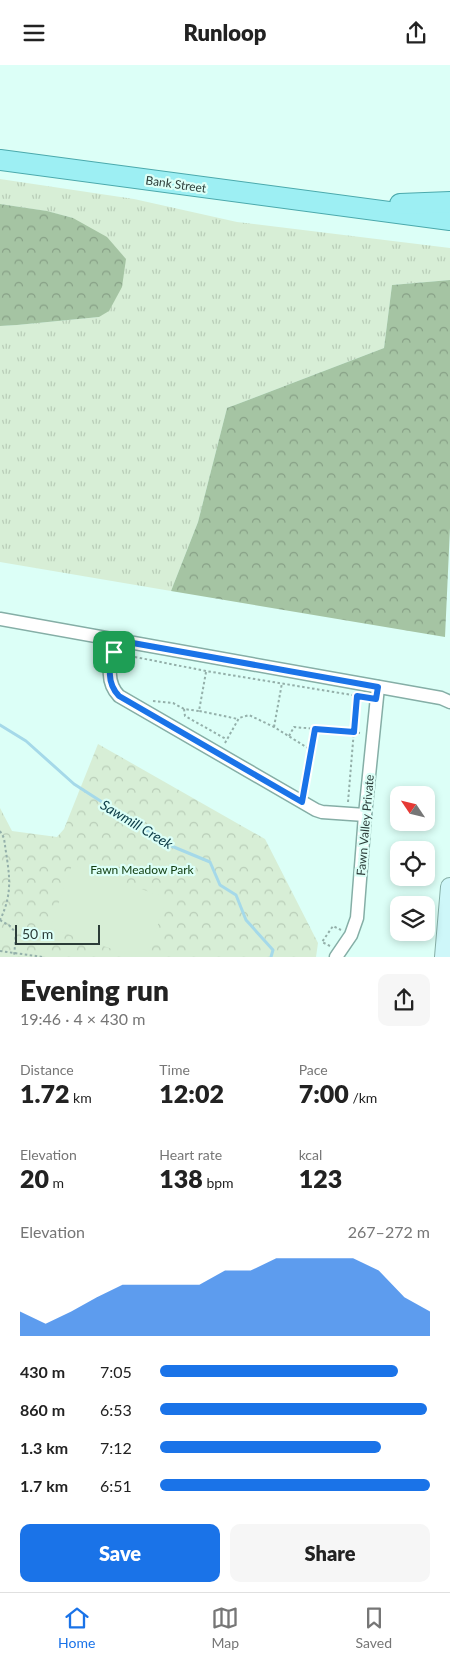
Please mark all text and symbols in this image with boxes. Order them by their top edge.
icon: menu [20,19,48,47]
text: Runloop [183,19,267,46]
icon: share [402,19,430,47]
street label: Bank Street [145,172,208,196]
pin [93,631,135,673]
icon: arrive [100,638,128,666]
street label: Fawn Valley Private [353,774,377,876]
north arrow [390,786,435,831]
map controls [390,786,435,941]
water label: Sawmill Creek [98,796,177,852]
button: locate [390,841,435,886]
park label: Fawn Meadow Park [90,862,195,877]
button: layers [390,896,435,941]
scale bar [15,922,100,945]
text: 50 m [22,925,53,942]
text: Evening run [20,973,169,1007]
button: share [378,974,430,1026]
text: 19:46 · 4 × 430 m [20,1009,145,1028]
text: Distance [20,1061,74,1078]
text: Time [159,1061,190,1078]
text: Pace [299,1061,328,1078]
text: 1.72 [20,1078,69,1108]
text: 12:02 [159,1078,224,1108]
text: 7:00 [299,1078,349,1108]
text: km [69,1089,92,1106]
text: /km [349,1089,377,1106]
text: Elevation [20,1146,77,1163]
text: Heart rate [159,1146,222,1163]
text: kcal [299,1146,322,1163]
text: 20 [20,1163,49,1193]
text: 138 [159,1163,203,1193]
text: 123 [299,1163,342,1193]
text: m [49,1174,64,1191]
text: bpm [203,1174,234,1191]
text: Elevation [20,1222,85,1241]
text: 267–272 m [348,1222,430,1241]
text: 430 m [20,1362,65,1381]
text: 7:05 [100,1362,132,1381]
text: 860 m [20,1400,65,1419]
text: 6:53 [100,1400,132,1419]
text: 1.3 km [20,1438,68,1457]
text: 7:12 [100,1438,132,1457]
text: 1.7 km [20,1476,68,1495]
text: 6:51 [100,1476,132,1495]
button: Save [20,1524,220,1582]
button: Share [230,1524,430,1582]
tab: Home [58,1604,95,1651]
tab: Map [211,1604,239,1651]
tab: Saved [355,1604,392,1651]

